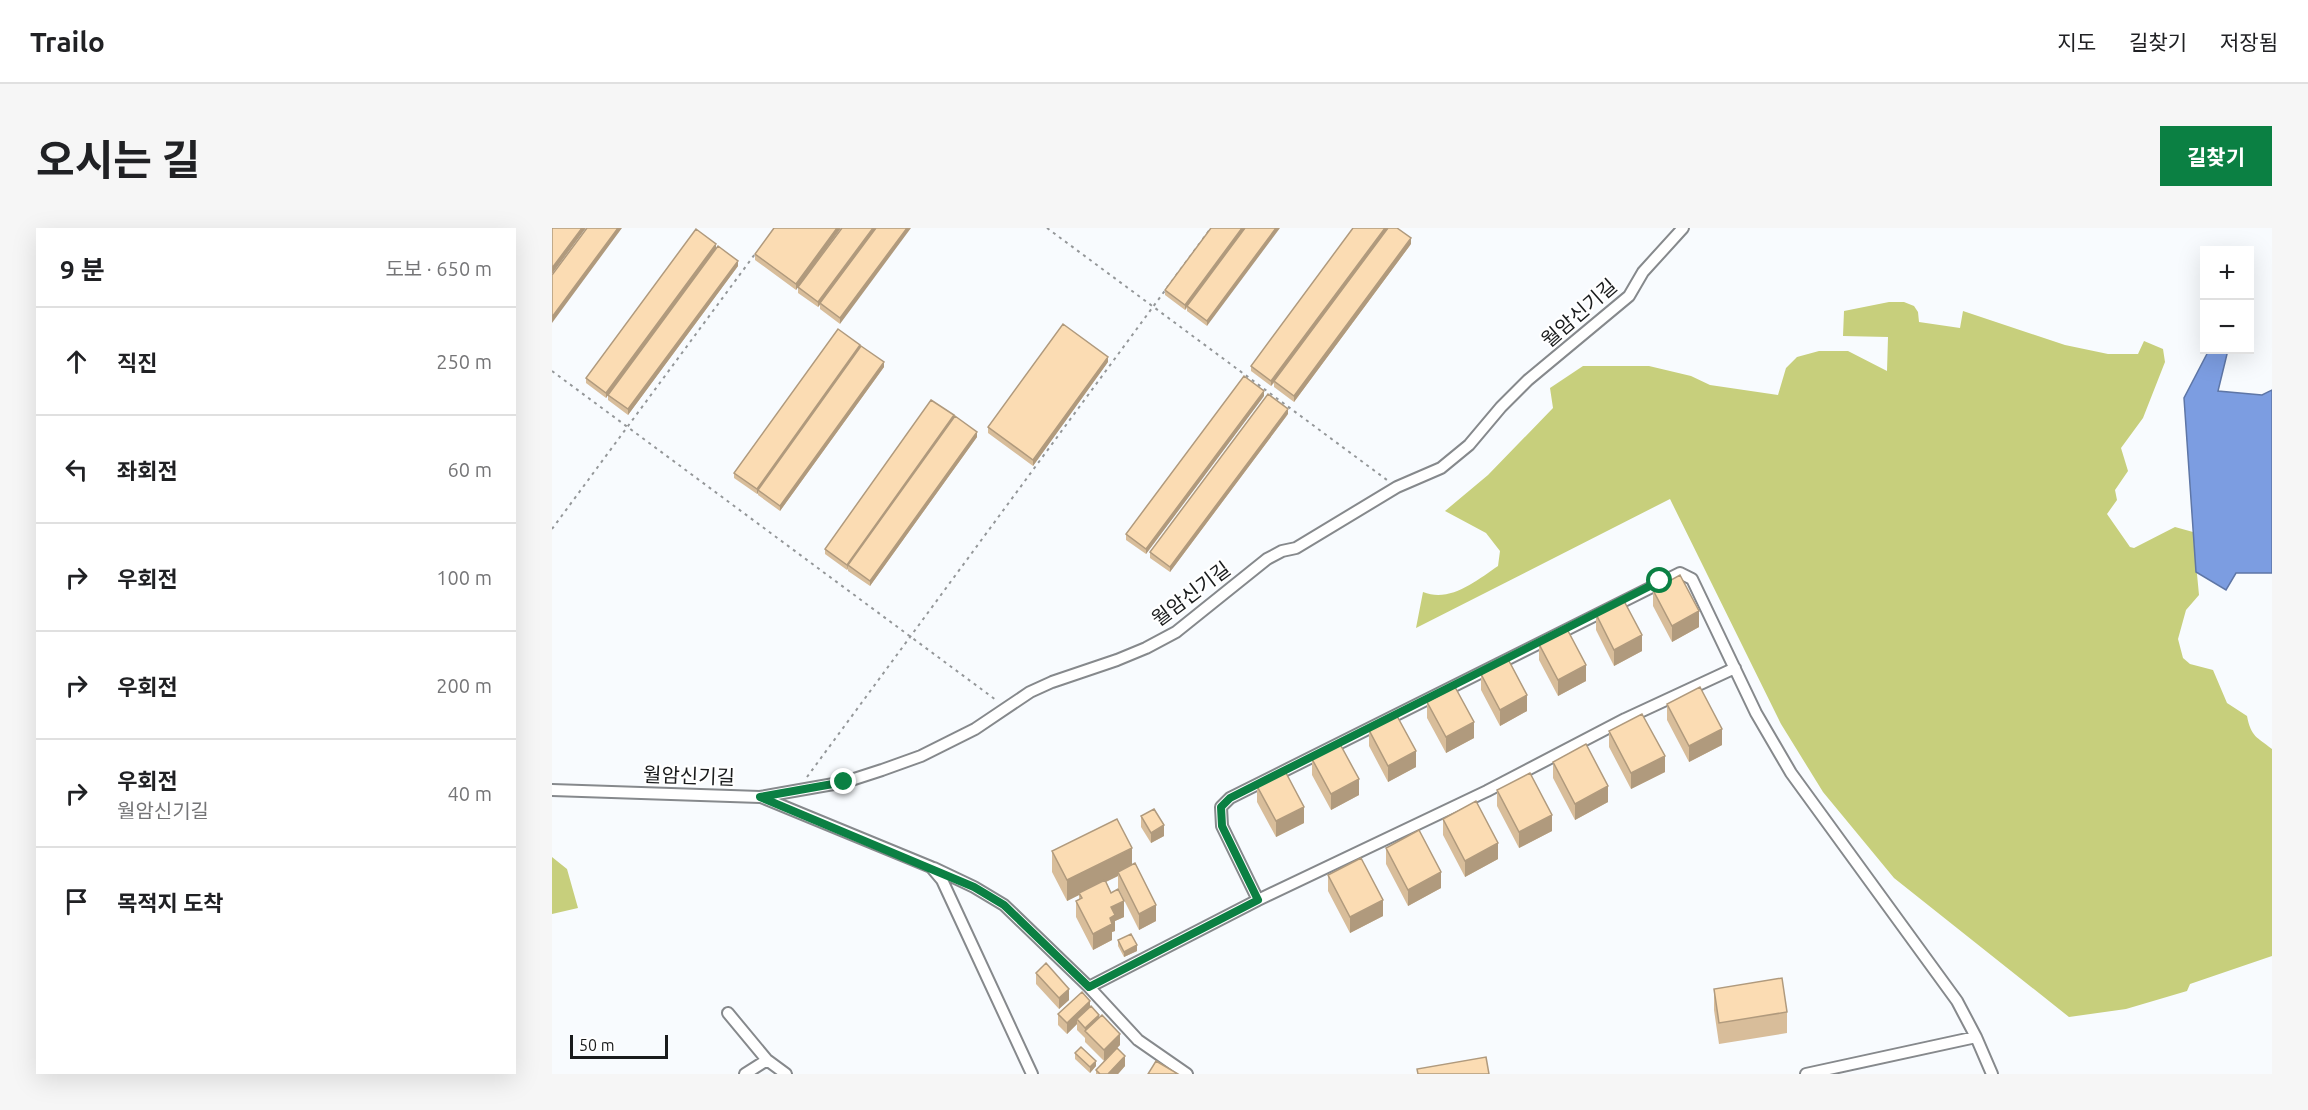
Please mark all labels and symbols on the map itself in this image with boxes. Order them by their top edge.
street label: 월암신기길 [1536,274,1621,351]
street label: 월암신기길 [1147,557,1234,630]
route start [1646,567,1672,593]
street label: 월암신기길 [643,762,735,789]
route end [830,768,856,794]
scale bar [570,1032,668,1060]

